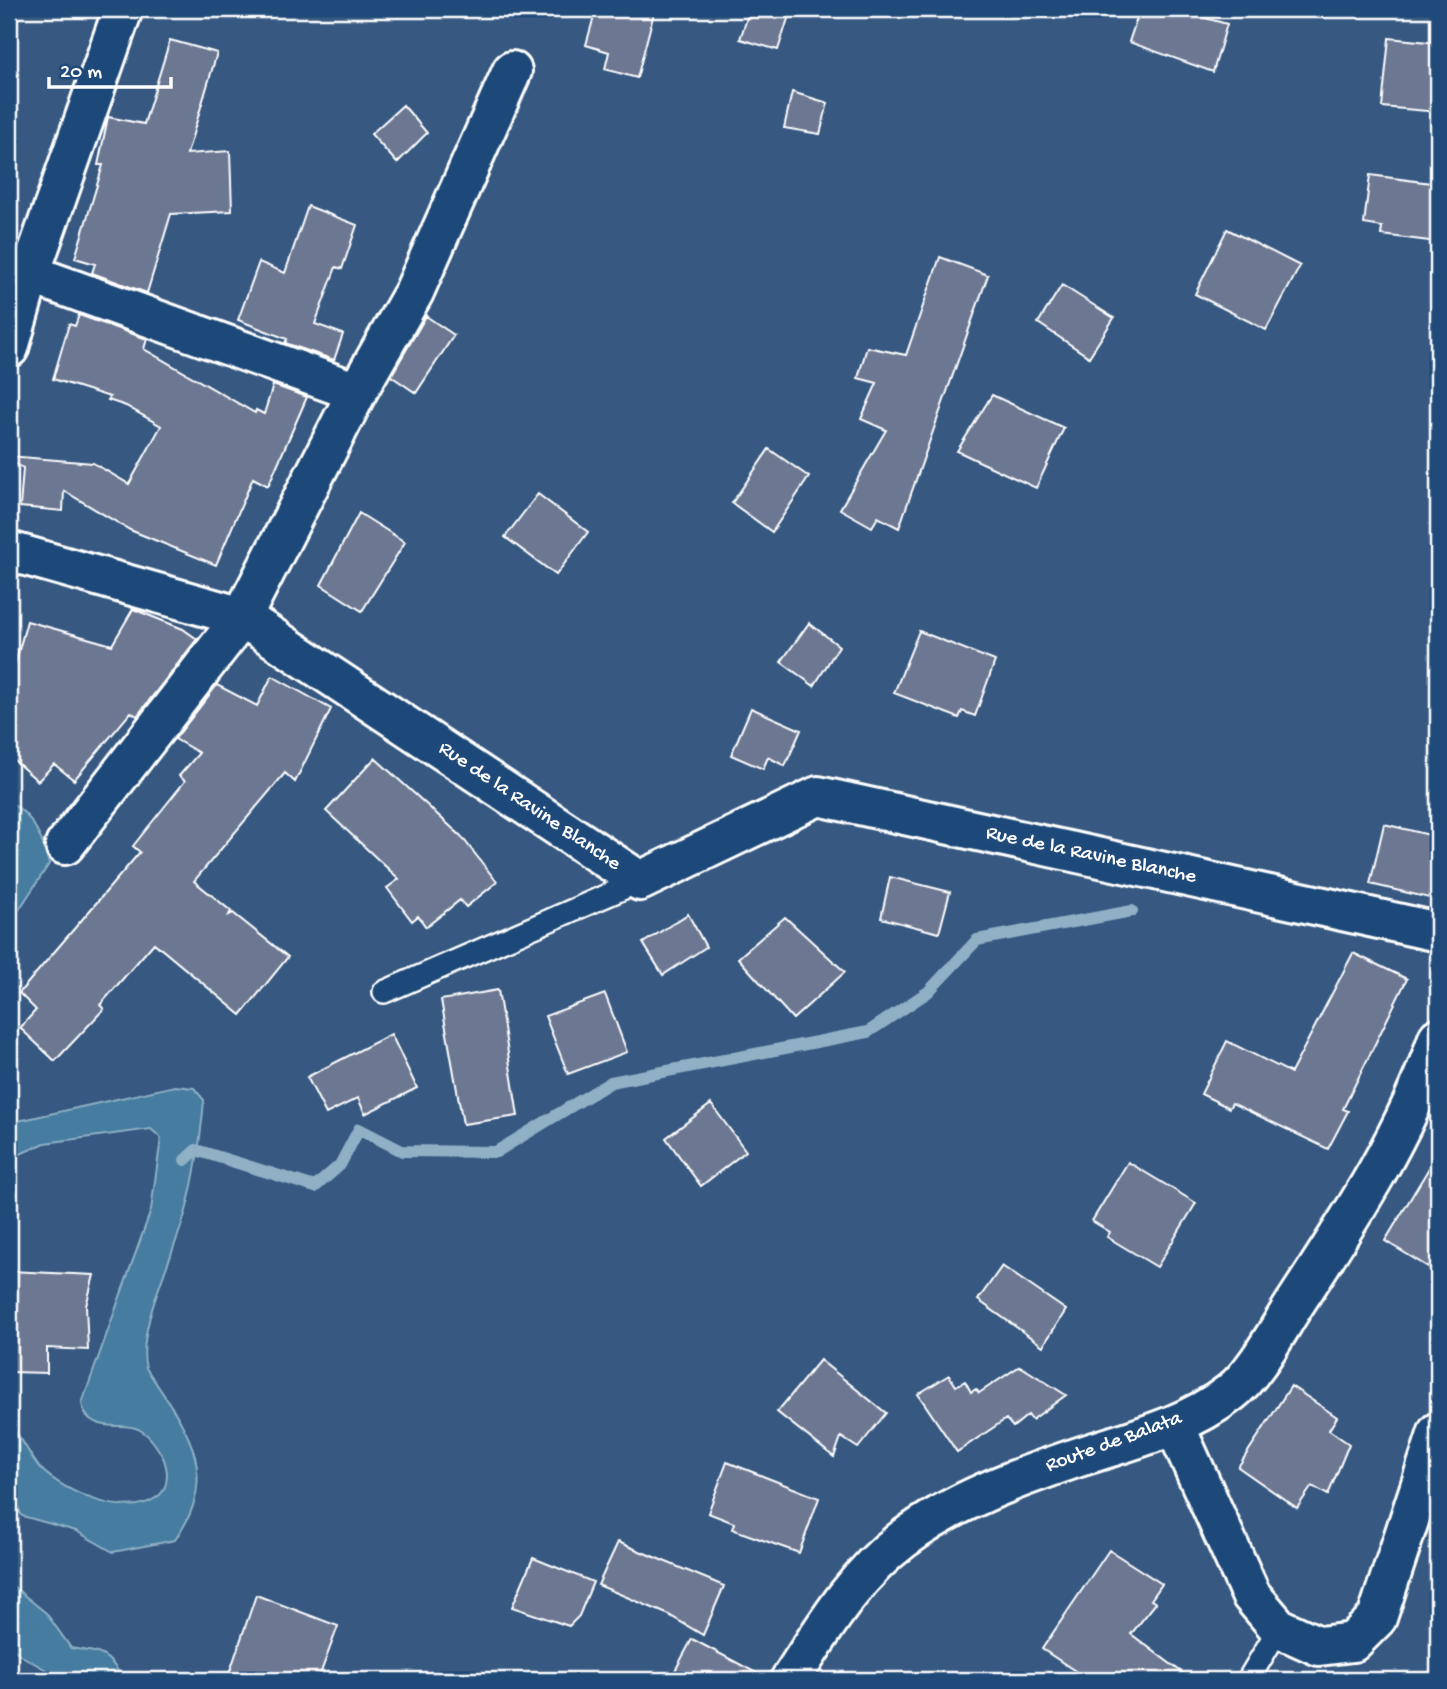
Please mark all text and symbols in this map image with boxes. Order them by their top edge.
scale bar [49,46,172,90]
text: 20 m [60,61,102,86]
street label: Rue de la Ravine Blanche [433,737,626,878]
street label: Rue de la Ravine Blanche [983,821,1200,891]
street label: Route de Balata [1042,1406,1187,1479]

